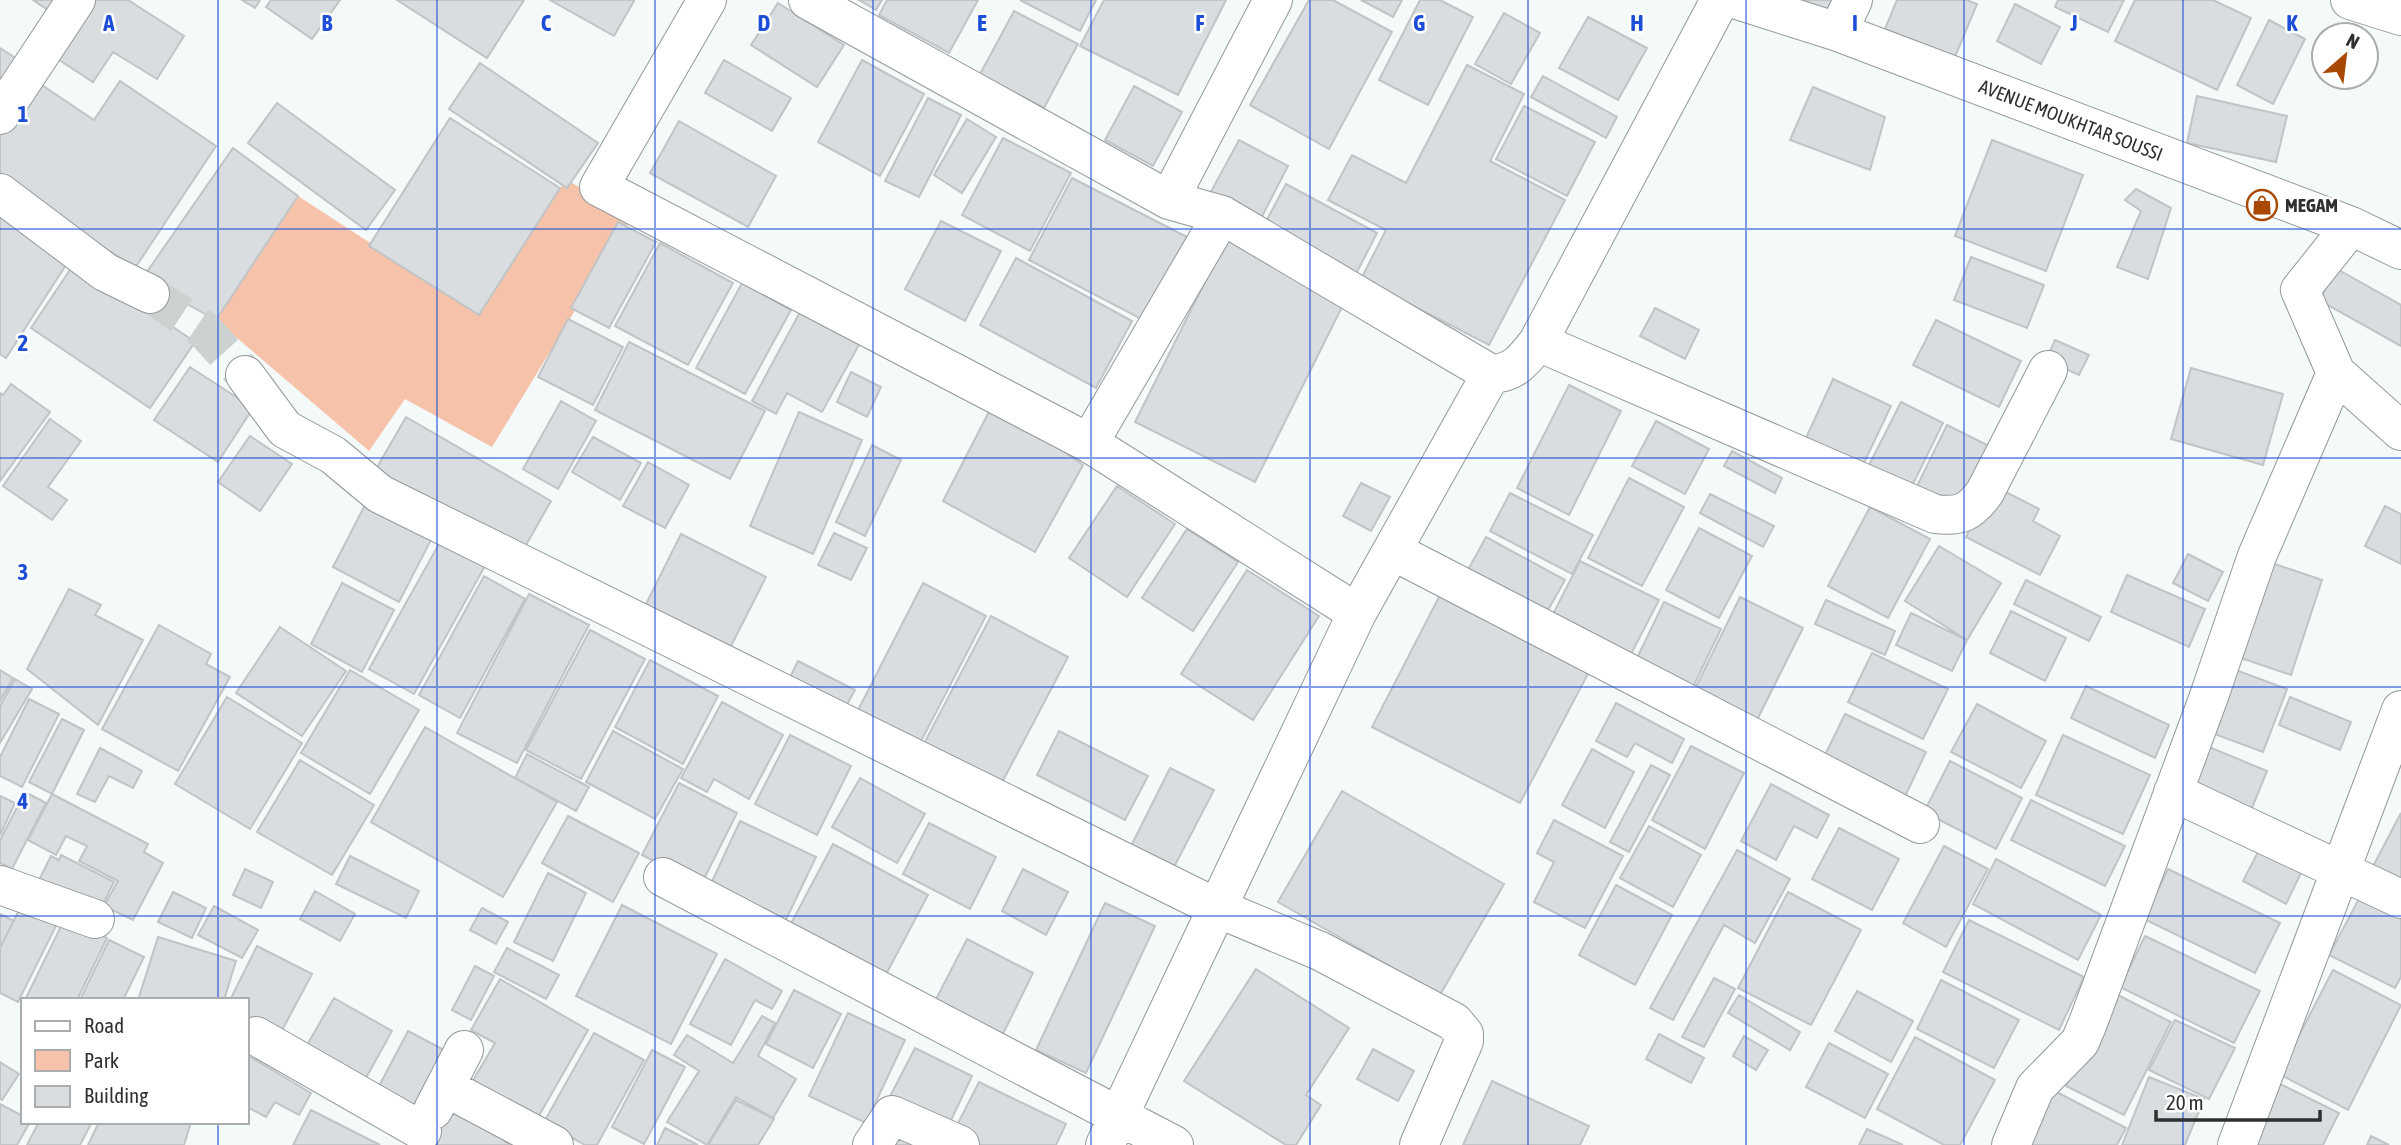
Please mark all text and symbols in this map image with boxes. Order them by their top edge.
text: A [102,10,115,36]
text: B [322,10,333,36]
text: C [541,10,552,36]
text: D [758,10,771,36]
text: E [977,10,987,36]
text: F [1195,10,1205,36]
text: G [1413,10,1425,36]
text: H [1630,10,1644,36]
text: I [1852,10,1858,36]
text: J [2069,10,2078,36]
text: K [2286,10,2298,36]
north arrow [2310,21,2380,91]
text: N [2343,29,2363,53]
street label: AVENUE MOUKHTAR SOUSSI [1976,75,2166,165]
text: 1 [18,101,29,127]
shop icon: MEGAM [2245,188,2279,222]
place label: MEGAM [2285,194,2338,216]
text: 2 [18,330,28,356]
text: 3 [18,559,28,585]
text: 4 [17,788,29,814]
legend [21,998,248,1124]
text: Road [84,1013,124,1037]
text: Park [84,1048,119,1072]
scale bar [2156,1078,2320,1122]
text: Building [84,1083,148,1107]
text: 20 m [2166,1090,2204,1114]

